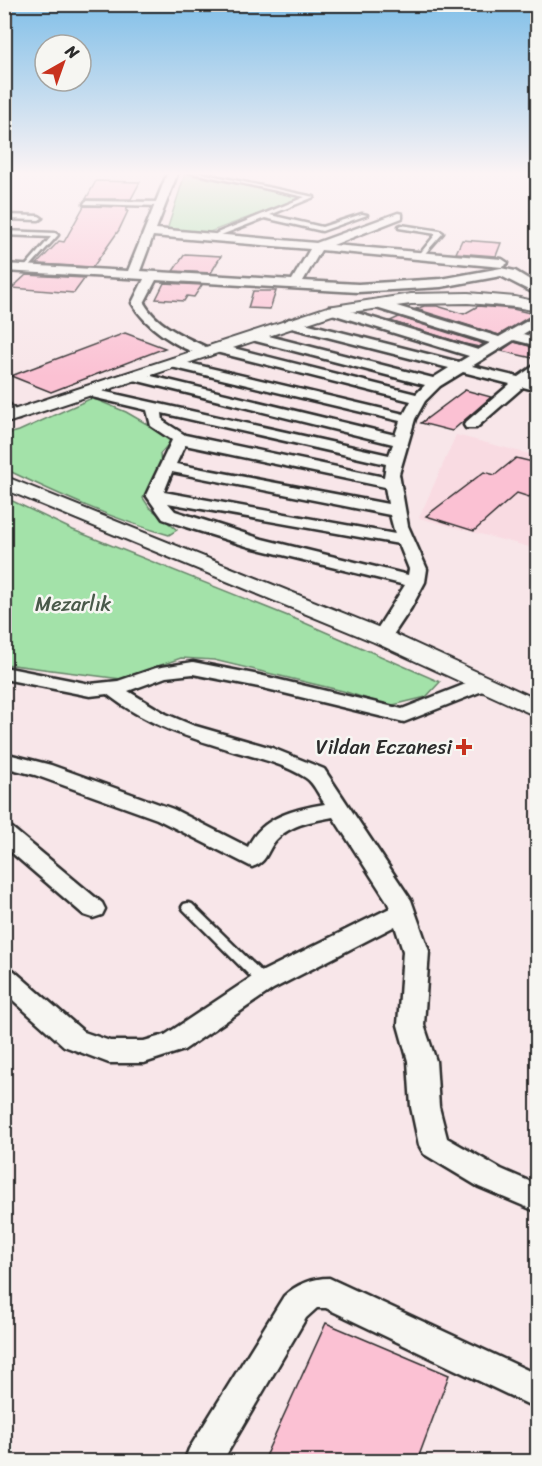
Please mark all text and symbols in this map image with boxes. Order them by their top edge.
north arrow [33,33,93,93]
text: N [58,37,87,67]
park label: Mezarlık [35,587,111,622]
place label: Vildan Eczanesi [316,730,453,765]
marker: Vildan Eczanesi [457,740,471,754]

